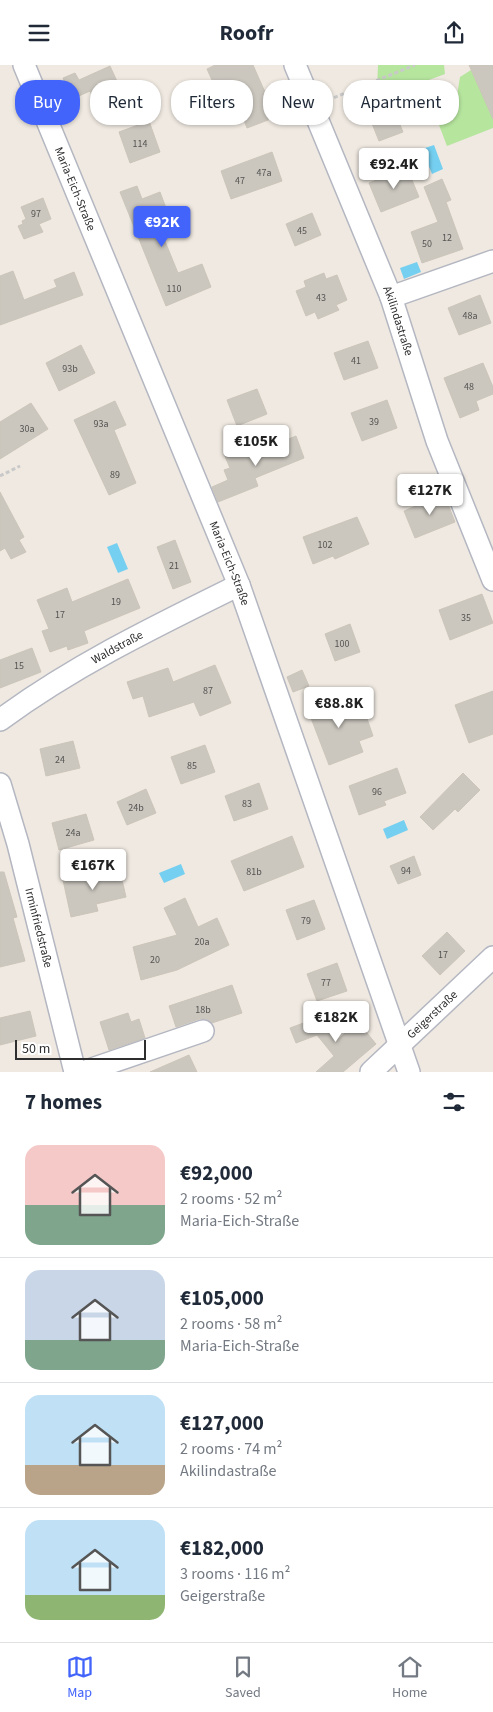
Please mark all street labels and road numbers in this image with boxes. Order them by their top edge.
street label: Maria-Eich-Straße [50,144,100,234]
street label: Akilindastraße [378,283,417,358]
street label: Maria-Eich-Straße [205,519,254,608]
street label: Waldstraße [88,627,146,669]
street label: Irminfriedstraße [20,886,57,970]
street label: Geigerstraße [403,987,462,1043]

